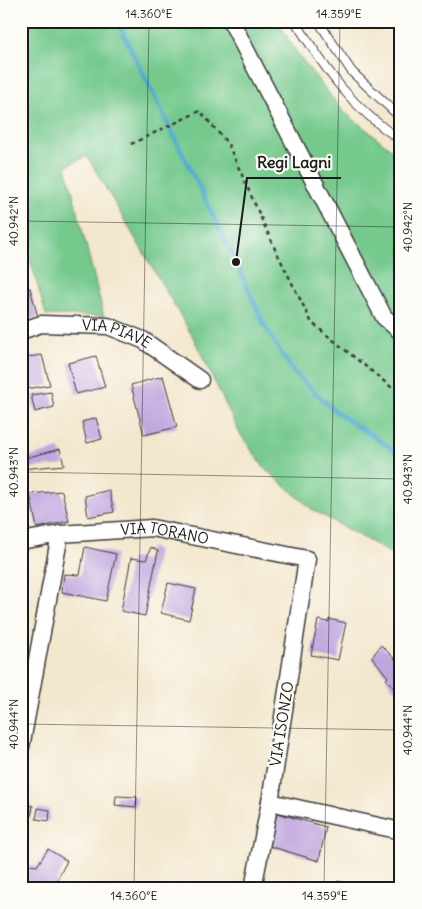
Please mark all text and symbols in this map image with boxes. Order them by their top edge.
text: 14.360°E [126,6,172,21]
text: 14.359°E [316,6,362,21]
callout: Regi Lagni [247,147,341,178]
text: Regi Lagni [257,152,331,173]
text: 40.942°N [6,196,21,246]
text: 40.942°N [400,202,415,252]
street label: VIA PIAVE [82,315,156,352]
text: 40.943°N [6,447,21,497]
text: 40.943°N [400,454,415,504]
street label: VIA TORANO [120,518,211,548]
street label: VIA ISONZO [265,680,298,768]
text: 40.944°N [6,699,21,749]
text: 40.944°N [400,705,415,755]
text: 14.360°E [111,888,157,903]
text: 14.359°E [302,888,348,903]

